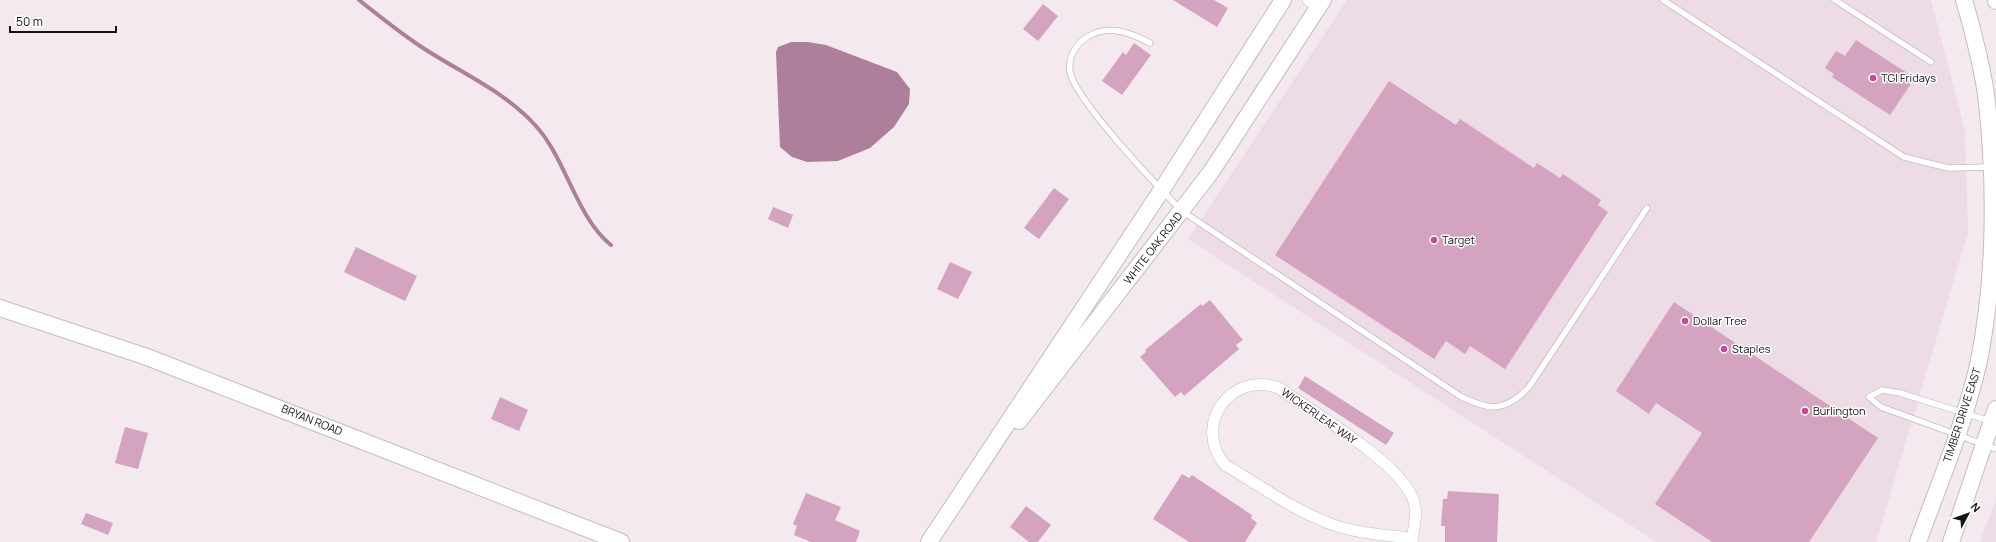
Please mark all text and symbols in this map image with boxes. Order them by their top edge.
scale bar [10,8,116,34]
text: 50 m [16,13,43,30]
place label: TGI Fridays [1881,70,1936,85]
marker: TGI Fridays [1868,73,1878,83]
street label: WHITE OAK ROAD [1120,209,1186,287]
place label: Target [1442,232,1475,247]
marker: Target [1429,235,1439,245]
place label: Dollar Tree [1693,313,1748,328]
marker: Dollar Tree [1680,316,1690,326]
place label: Staples [1732,341,1771,356]
marker: Staples [1719,344,1729,354]
street label: TIMBER DRIVE EAST [1939,365,1984,464]
street label: WICKERLEAF WAY [1279,384,1361,448]
street label: BRYAN ROAD [279,400,345,439]
place label: Burlington [1813,403,1866,418]
marker: Burlington [1800,406,1810,416]
north arrow [1948,494,1988,534]
text: N [1968,499,1984,515]

